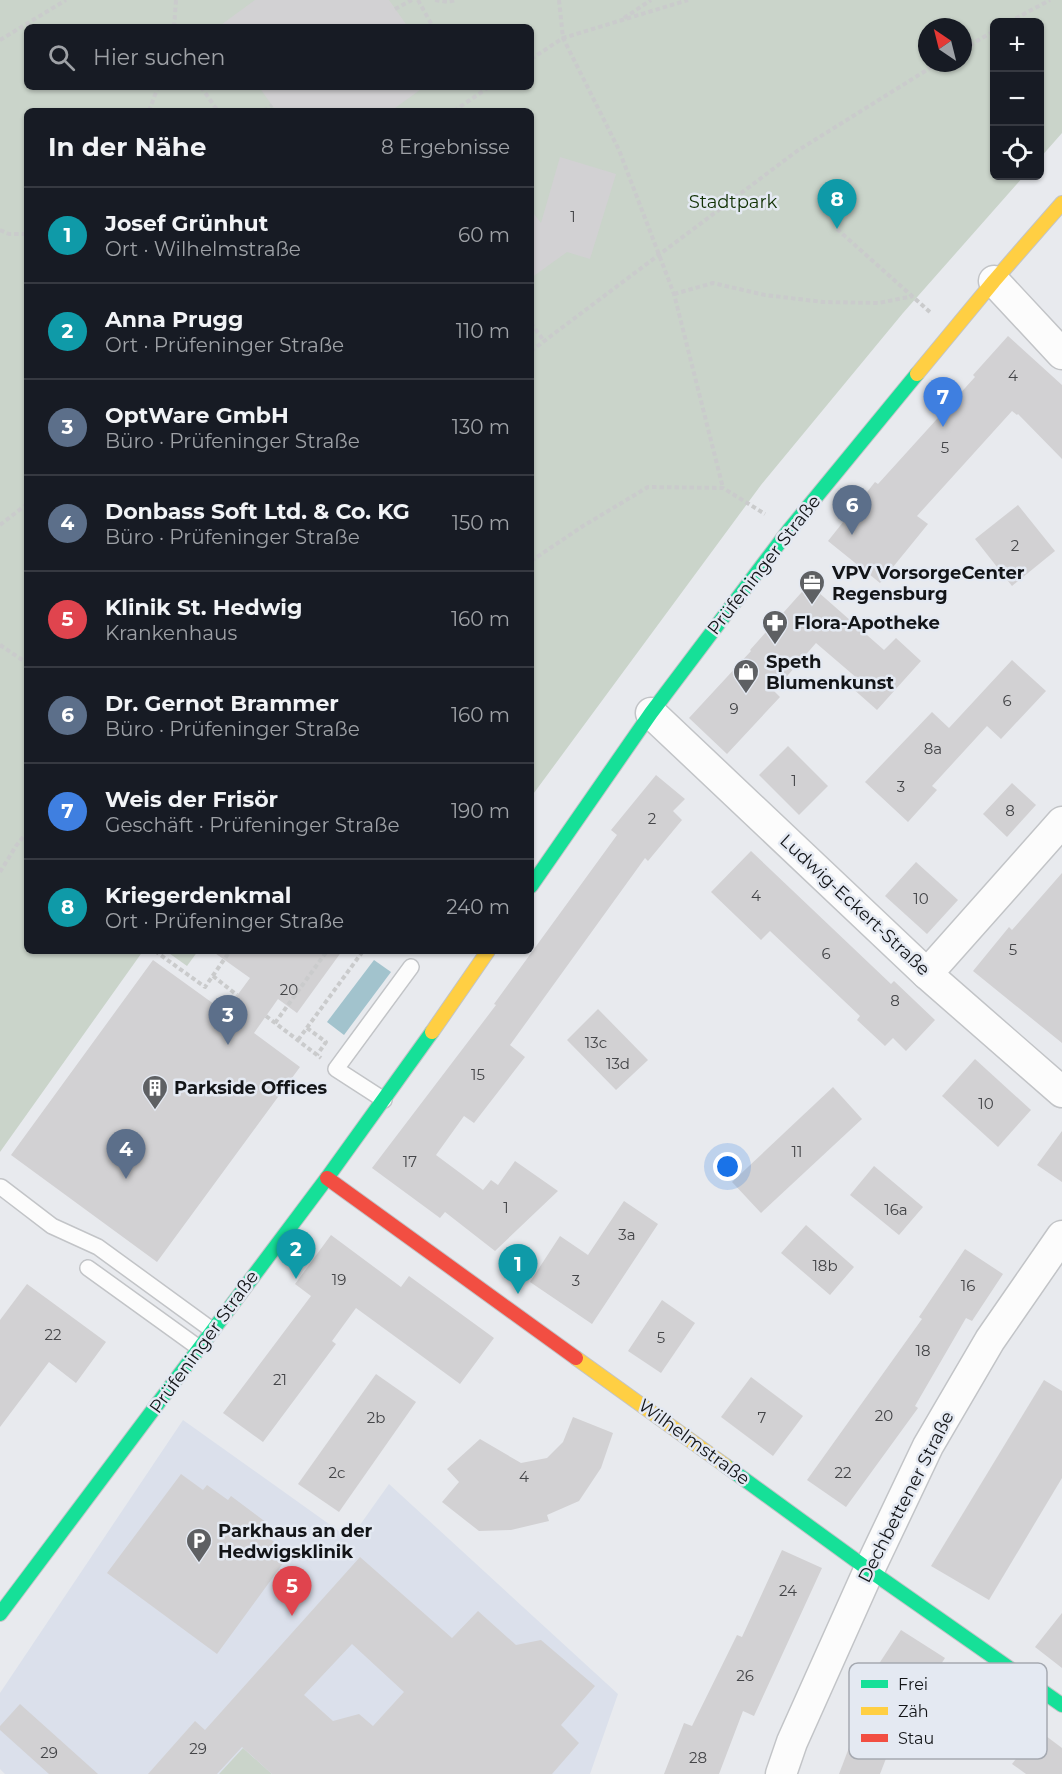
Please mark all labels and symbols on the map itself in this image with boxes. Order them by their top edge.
north arrow [918,18,972,72]
pin: 8 [818,180,856,229]
park label: Stadtpark [689,191,778,213]
house number: 1 [570,207,576,226]
house number: 4 [1008,366,1018,385]
pin: 7 [924,378,962,427]
house number: 5 [941,438,949,457]
pin: 6 [832,486,872,535]
street label: Prüfeninger Straße [703,491,825,639]
house number: 2 [1011,536,1019,555]
place label: VPV VorsorgeCenter Regensburg [831,562,1025,605]
office icon: VPV VorsorgeCenter Regensburg [797,568,827,606]
pharmacy icon: Flora-Apotheke [760,608,790,646]
place label: Flora-Apotheke [794,612,940,634]
place label: Speth Blumenkunst [766,651,894,694]
shop icon: Speth Blumenkunst [731,657,761,695]
house number: 6 [1002,691,1012,710]
house number: 9 [729,699,739,718]
house number: 8a [924,739,942,758]
house number: 1 [791,771,797,790]
house number: 3 [897,777,905,796]
house number: 8 [1005,801,1015,820]
house number: 2 [648,809,656,828]
street label: Ludwig-Eckert-Straße [775,830,935,980]
house number: 4 [751,886,761,905]
house number: 10 [913,889,929,908]
house number: 5 [1009,940,1017,959]
house number: 6 [821,944,831,963]
house number: 20 [280,980,298,999]
house number: 8 [890,991,900,1010]
pin: 3 [208,996,248,1045]
house number: 13c [585,1033,607,1052]
house number: 13d [606,1054,630,1073]
house number: 15 [471,1065,485,1084]
building icon: Parkside Offices [140,1073,170,1111]
place label: Parkside Offices [174,1077,328,1099]
house number: 10 [978,1094,994,1113]
pin: 4 [106,1130,146,1179]
house number: 11 [792,1142,802,1161]
house number: 17 [403,1152,417,1171]
your location [713,1152,742,1181]
house number: 1 [503,1198,509,1217]
house number: 16a [884,1200,908,1219]
house number: 3a [618,1225,636,1244]
pin: 2 [276,1230,316,1279]
pin: 1 [498,1244,538,1294]
house number: 18b [812,1256,838,1275]
street label: Prüfeninger Straße [145,1266,263,1418]
house number: 19 [332,1270,346,1289]
house number: 3 [572,1271,580,1290]
house number: 16 [961,1276,975,1295]
house number: 22 [44,1325,62,1344]
house number: 5 [657,1328,665,1347]
house number: 18 [916,1341,931,1360]
house number: 21 [273,1370,287,1389]
street label: Wilhelmstraße [634,1394,754,1490]
house number: 20 [875,1406,893,1425]
house number: 2b [367,1408,385,1427]
house number: 7 [758,1408,767,1427]
street label: Dechbettener Straße [853,1408,959,1586]
house number: 2c [329,1463,345,1482]
house number: 22 [834,1463,852,1482]
house number: 4 [519,1467,529,1486]
place label: Parkhaus an der Hedwigsklinik [218,1520,373,1563]
parking icon: Parkhaus an der Hedwigsklinik [184,1526,214,1564]
pin: 5 [272,1566,312,1616]
house number: 24 [779,1581,797,1600]
legend [849,1663,1047,1759]
house number: 26 [736,1666,754,1685]
text: Frei [898,1675,928,1694]
text: Zäh [898,1702,929,1721]
text: Stau [898,1729,934,1748]
house number: 29 [189,1739,207,1758]
house number: 29 [40,1743,58,1762]
house number: 28 [689,1748,707,1767]

